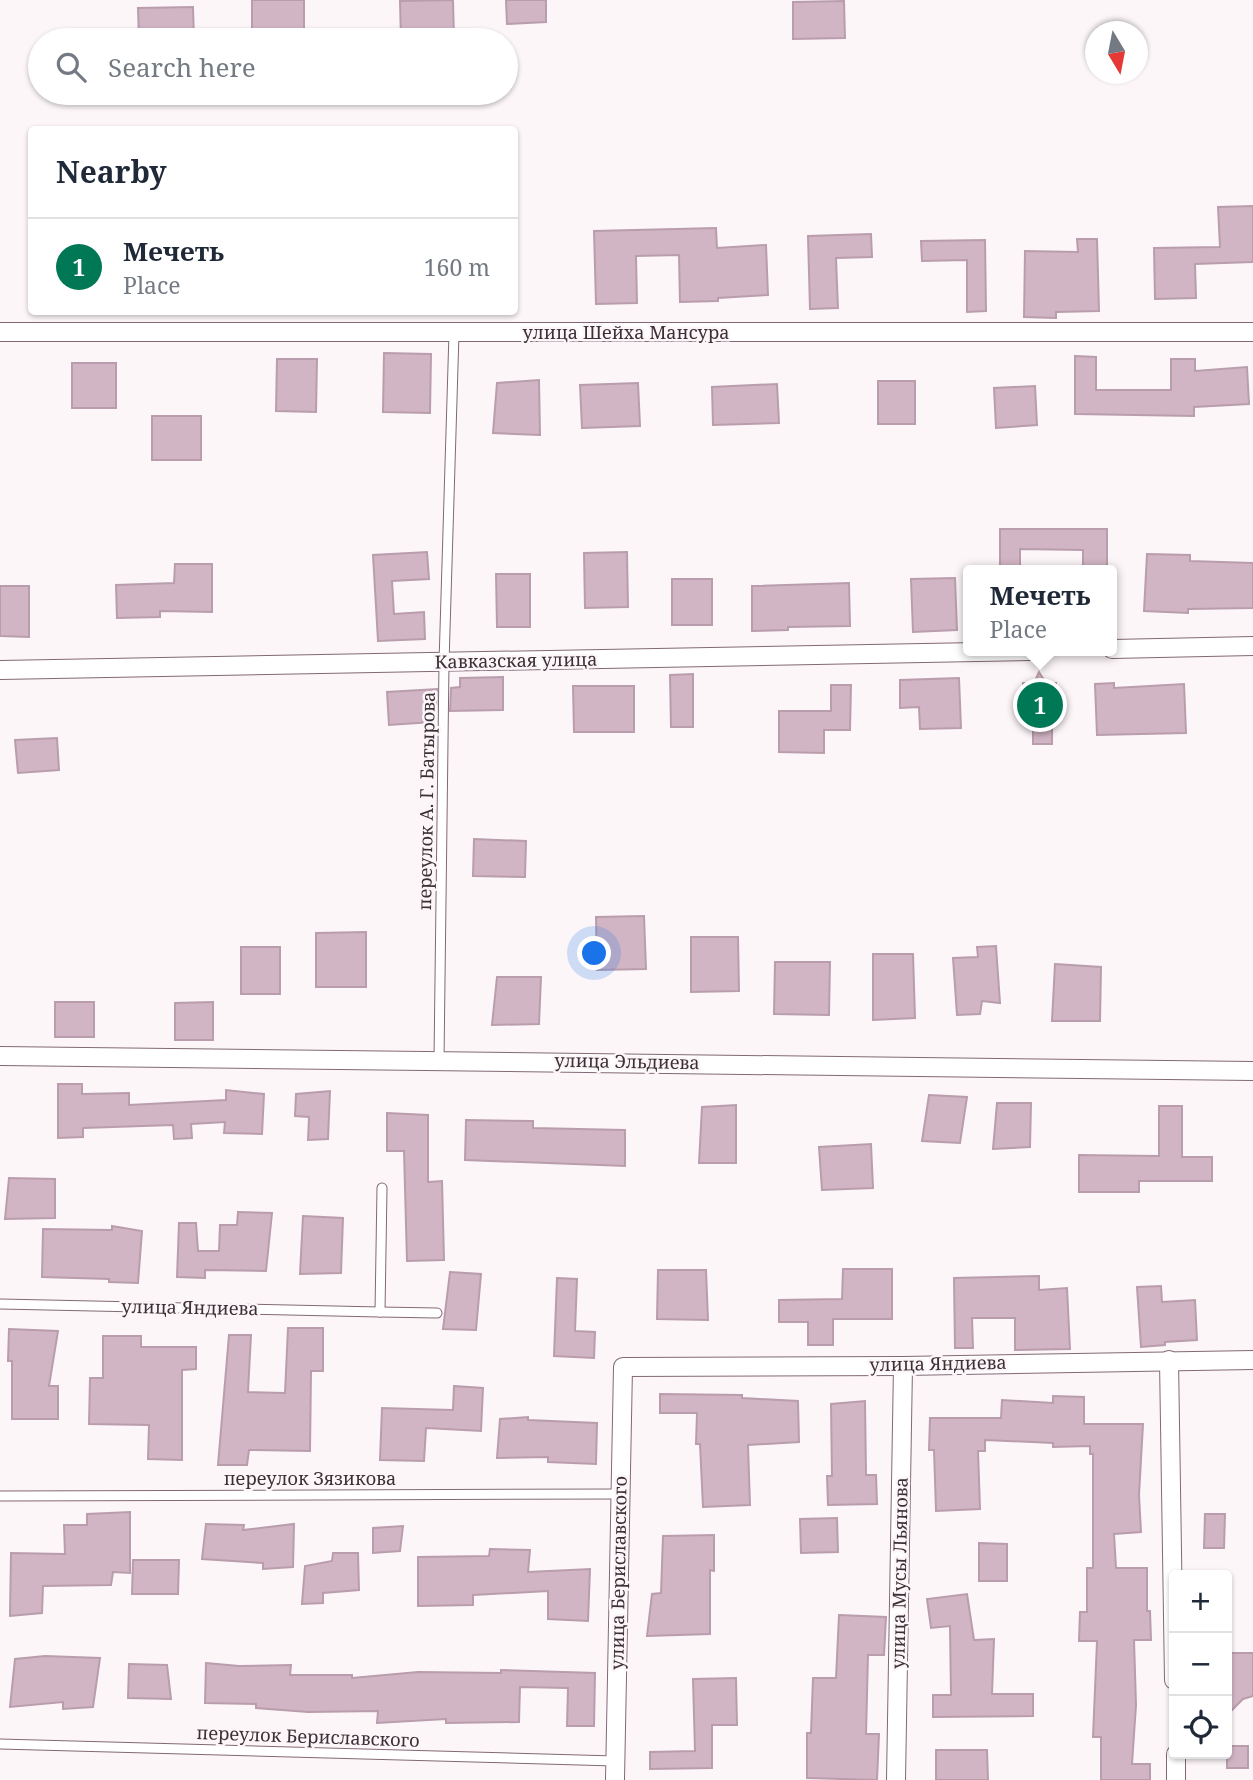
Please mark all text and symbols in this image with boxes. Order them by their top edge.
north arrow [1085,21,1148,84]
search box [28,28,518,105]
icon: search [52,48,90,86]
text: Search here [108,49,256,85]
text: Nearby [56,151,167,192]
text: Мечеть [123,233,224,269]
text: 1 [73,251,86,283]
text: 160 m [424,251,490,283]
text: Place [123,269,181,301]
street label: улица Шейха Мансура [522,320,730,344]
popup [963,565,1117,656]
text: Мечеть [990,577,1090,613]
text: Place [990,613,1047,645]
street label: Кавказская улица [434,647,598,673]
pin: 1 [1017,679,1063,731]
street label: переулок А. Г. Батырова [412,691,440,911]
your location [577,936,611,970]
street label: улица Эльдиева [554,1048,700,1074]
street label: улица Яндиева [121,1294,259,1320]
street label: улица Яндиева [869,1350,1007,1376]
street label: переулок Зязикова [224,1466,396,1490]
street label: улица Бериславского [604,1476,632,1670]
street label: улица Мусы Льянова [885,1477,913,1669]
map controls [1169,1570,1232,1759]
button: + [1169,1570,1232,1633]
button: − [1169,1633,1232,1696]
button: locate [1169,1696,1232,1759]
street label: переулок Бериславского [196,1720,420,1752]

